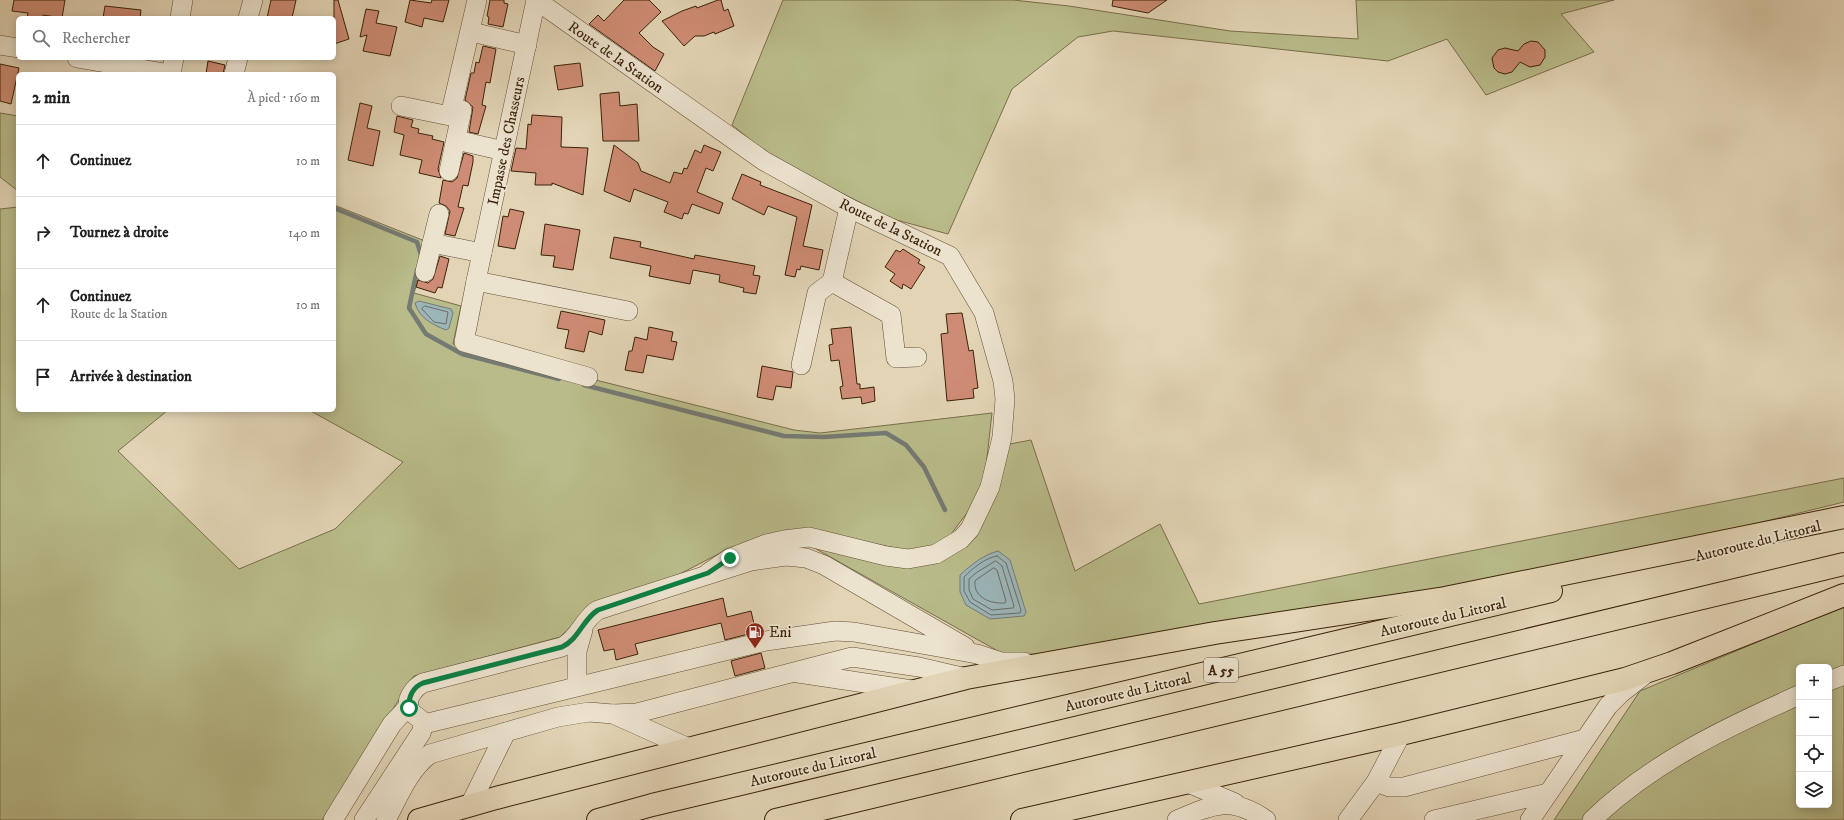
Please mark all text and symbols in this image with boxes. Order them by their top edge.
search box [16,16,336,60]
street label: Route de la Station [564,17,667,98]
icon: search [30,27,52,49]
text: Rechercher [62,29,130,48]
street label: Impasse des Chasseurs [484,75,529,207]
text: 2 min [32,87,70,109]
text: À pied · 160 m [247,90,320,106]
icon: ahead [32,150,54,172]
text: Continuez [70,151,131,170]
text: 10 m [296,153,320,169]
street label: Route de la Station [836,194,946,261]
icon: right [32,222,54,244]
text: Tournez à droite [70,223,168,242]
text: 140 m [288,225,320,241]
text: Continuez [70,287,131,306]
icon: ahead [32,294,54,316]
text: 10 m [296,297,320,313]
text: Route de la Station [70,306,168,322]
icon: arrive [32,366,54,388]
text: Arrivée à destination [70,367,192,386]
street label: Autoroute du Littoral [1693,517,1824,566]
route end [721,549,739,567]
street label: Autoroute du Littoral [1378,594,1509,641]
fuel station icon: Eni [744,621,766,649]
place label: Eni [769,623,791,642]
road number: A 55 [1204,658,1238,682]
map controls [1796,664,1832,808]
button: + [1796,664,1832,700]
street label: Autoroute du Littoral [1063,669,1194,716]
route start [400,699,418,717]
button: − [1796,700,1832,736]
button: locate [1796,736,1832,772]
street label: Autoroute du Littoral [748,744,879,791]
button: layers [1796,772,1832,808]

